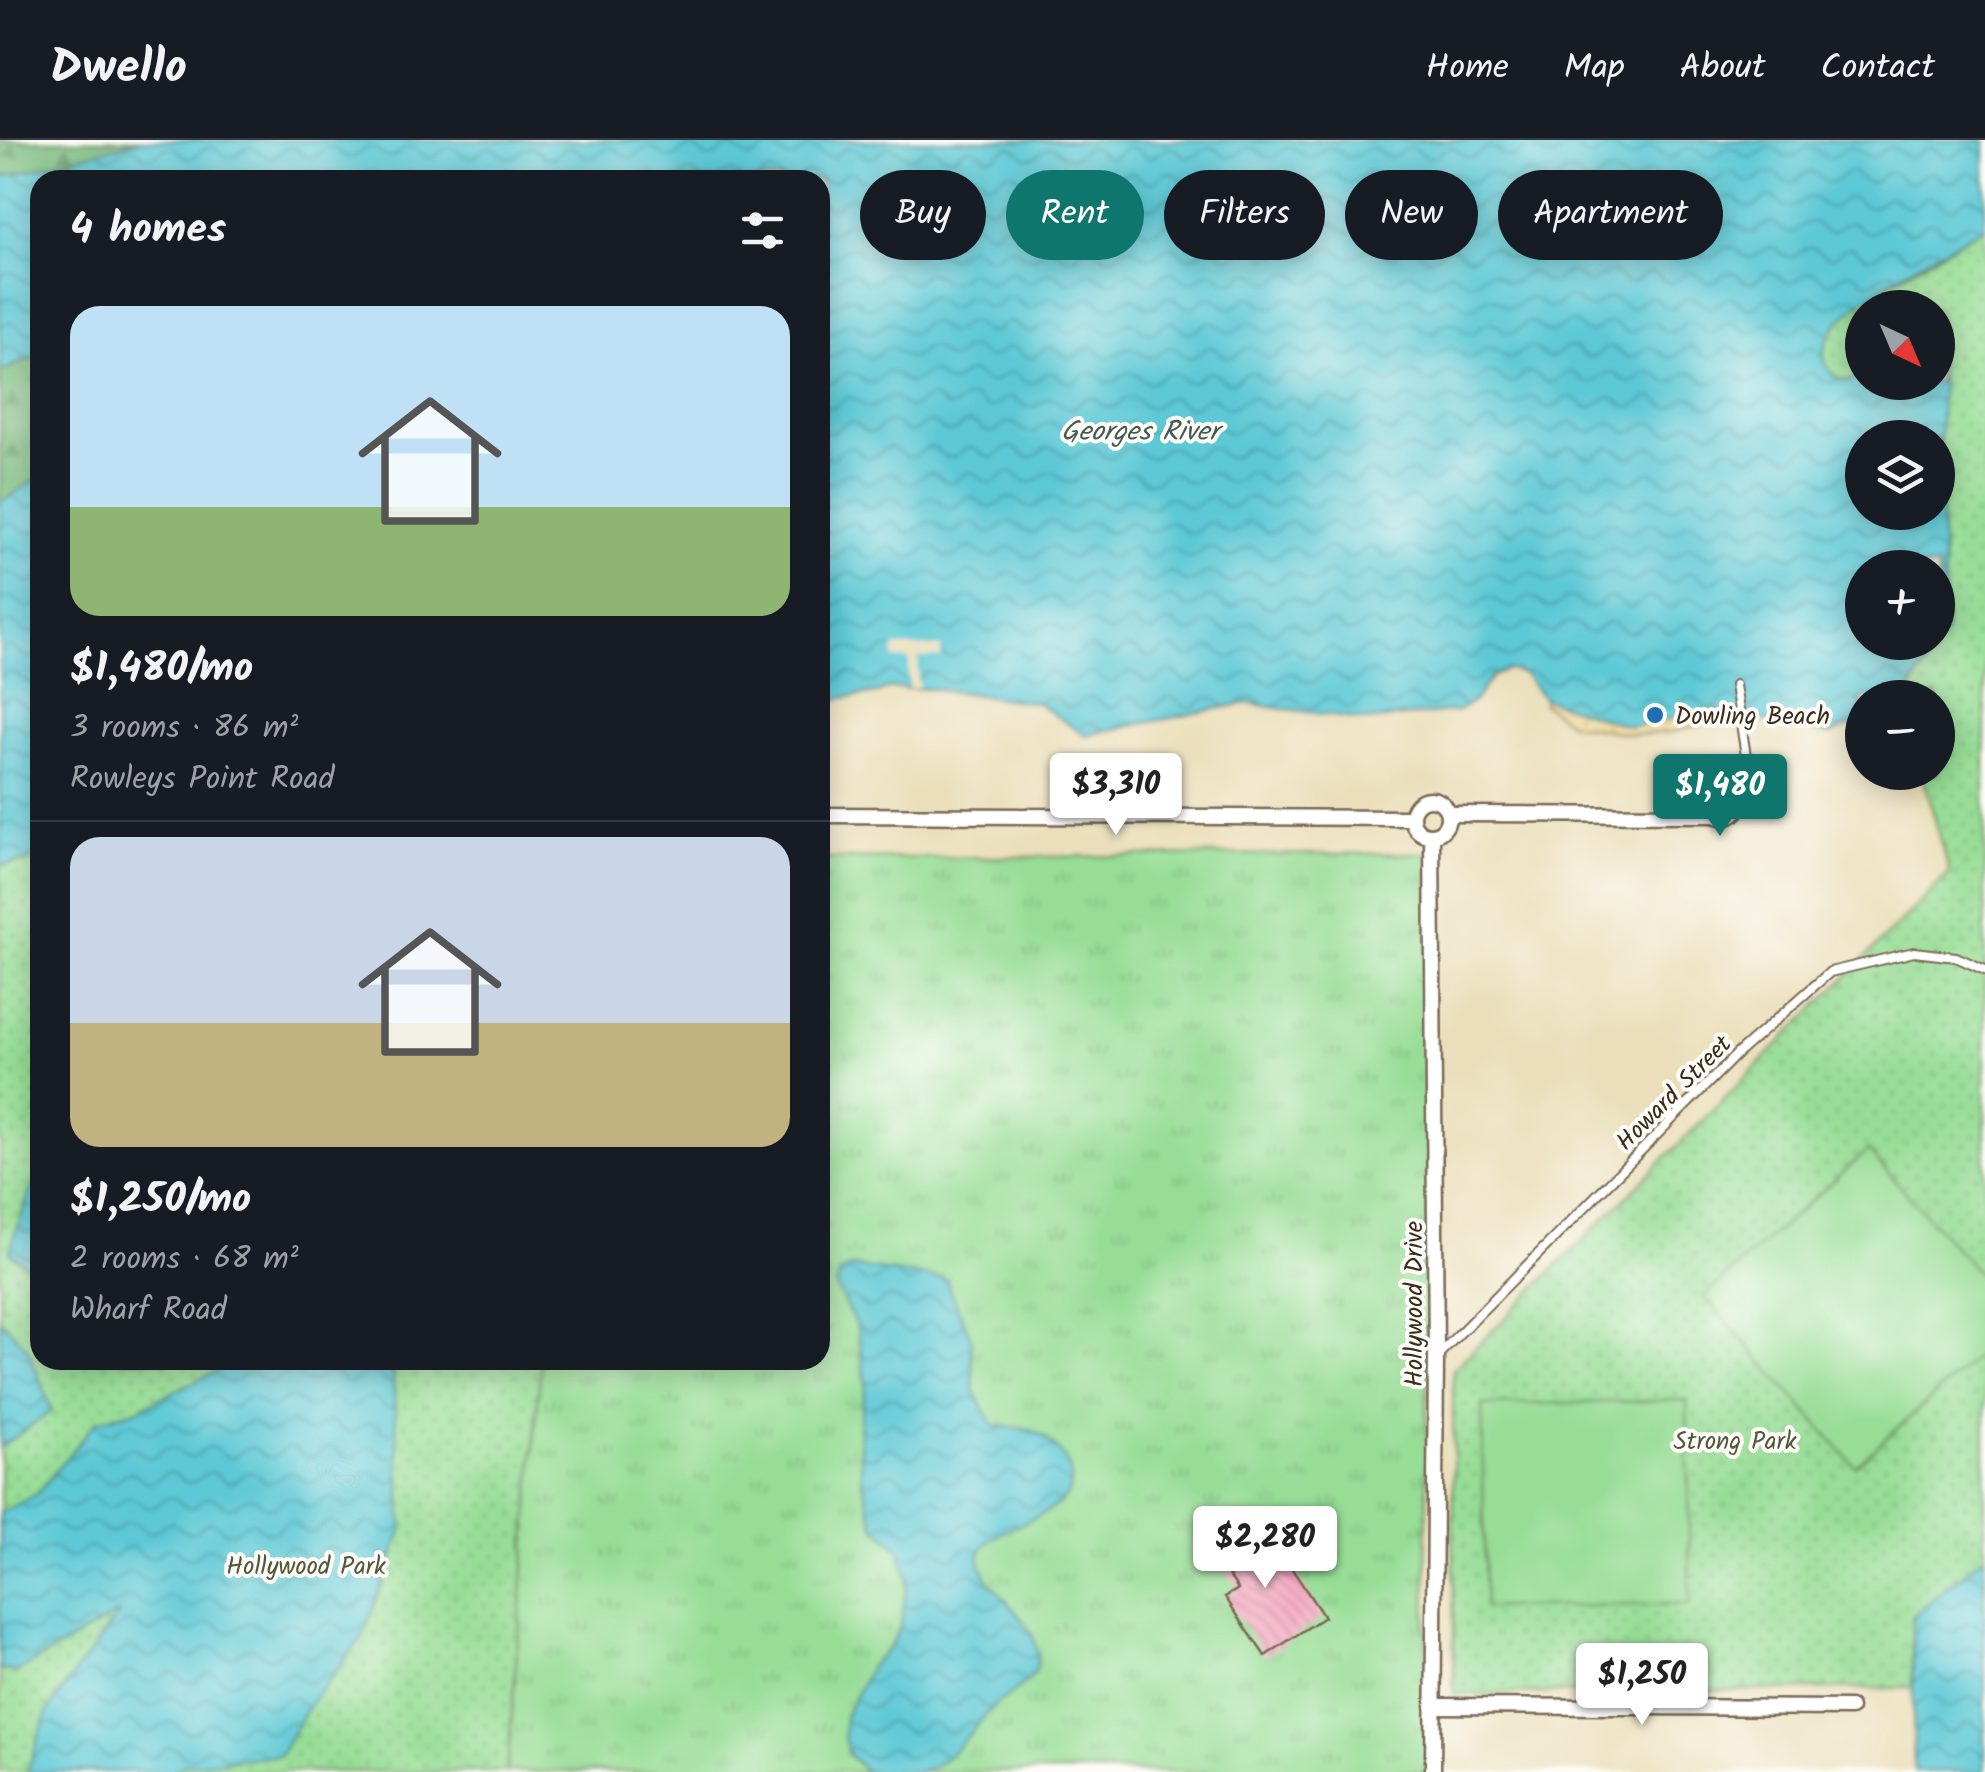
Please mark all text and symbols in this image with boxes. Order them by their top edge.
text: Dwello [50,31,187,107]
text: Home [1426,41,1509,97]
text: Map [1564,41,1625,97]
text: About [1680,41,1765,97]
text: Contact [1820,41,1935,97]
chip: Buy [860,170,986,260]
chip: Rent [1006,170,1144,260]
chip: Filters [1164,170,1325,260]
chip: New [1345,170,1478,260]
chip: Apartment [1498,170,1723,260]
text: 4 homes [70,197,226,264]
icon: filters [735,203,790,258]
north arrow [1845,290,1955,400]
map controls [1845,290,1955,790]
icon: home [340,371,520,551]
water label: Georges River [1061,410,1224,455]
button: layers [1845,420,1955,530]
button: + [1845,550,1955,660]
text: $1,480/mo [70,636,253,703]
button: − [1845,680,1955,790]
place label: Dowling Beach [1675,697,1830,737]
text: 3 rooms · 86 m² [70,703,298,754]
marker: Dowling Beach [1644,704,1666,726]
pin: $3,310 [1035,753,1197,838]
text: Rowleys Point Road [70,754,334,805]
pin: $1,480 [1639,754,1801,839]
text: $3,310 [1072,760,1160,811]
text: $1,480 [1675,761,1765,812]
icon: home [340,902,520,1082]
street label: Howard Street [1607,1026,1742,1161]
text: $1,250/mo [70,1167,251,1234]
street label: Hollywood Drive [1395,1221,1435,1387]
text: 2 rooms · 68 m² [70,1234,299,1285]
text: Wharf Road [70,1285,227,1336]
park label: Strong Park [1673,1422,1797,1462]
pin: $2,280 [1184,1506,1346,1591]
text: $2,280 [1215,1513,1315,1564]
park label: Hollywood Park [226,1547,386,1587]
pin: $1,250 [1561,1643,1723,1728]
text: $1,250 [1598,1650,1686,1701]

